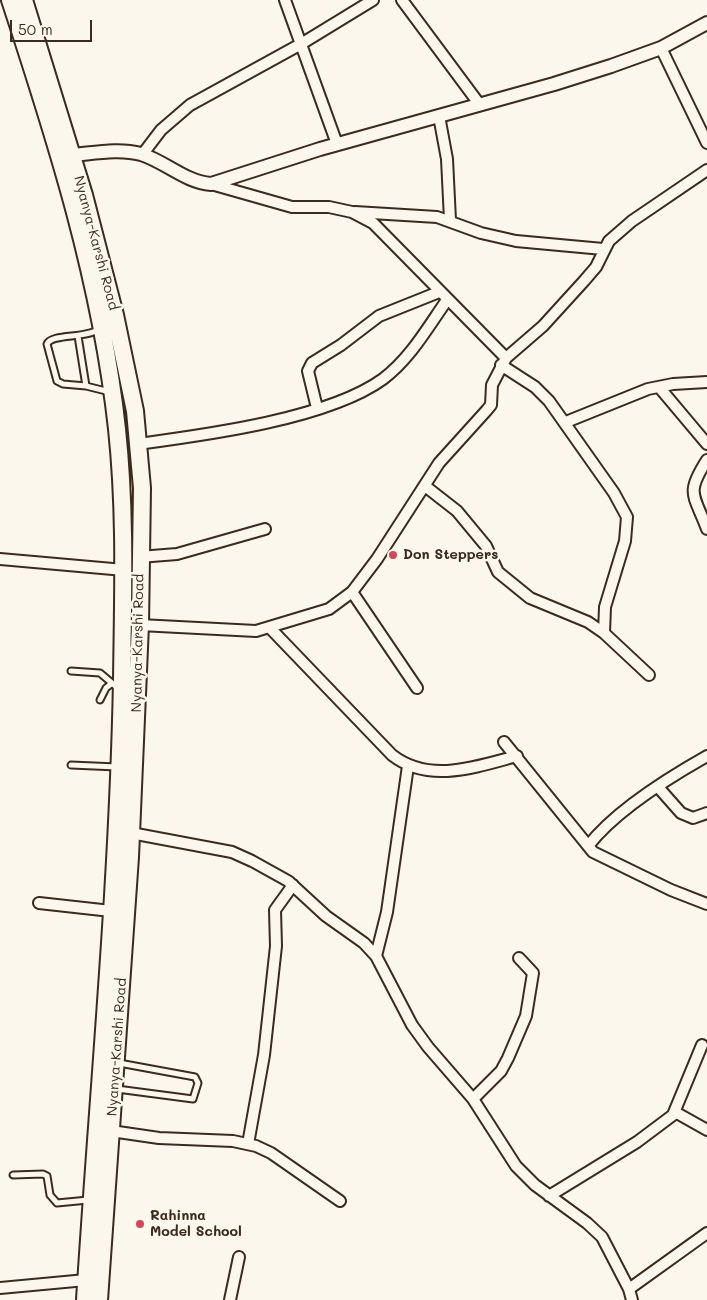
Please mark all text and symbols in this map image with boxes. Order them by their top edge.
scale bar [12,10,95,42]
text: 50 m [18,19,53,39]
street label: Nyanya-Karshi Road [70,174,122,312]
place label: Don Steppers [403,547,498,563]
marker: Don Steppers [387,549,399,561]
street label: Nyanya-Karshi Road [128,574,148,712]
street label: Nyanya-Karshi Road [104,977,130,1117]
place label: Rahinna Model School [150,1208,242,1240]
marker: Rahinna Model School [134,1218,146,1230]

